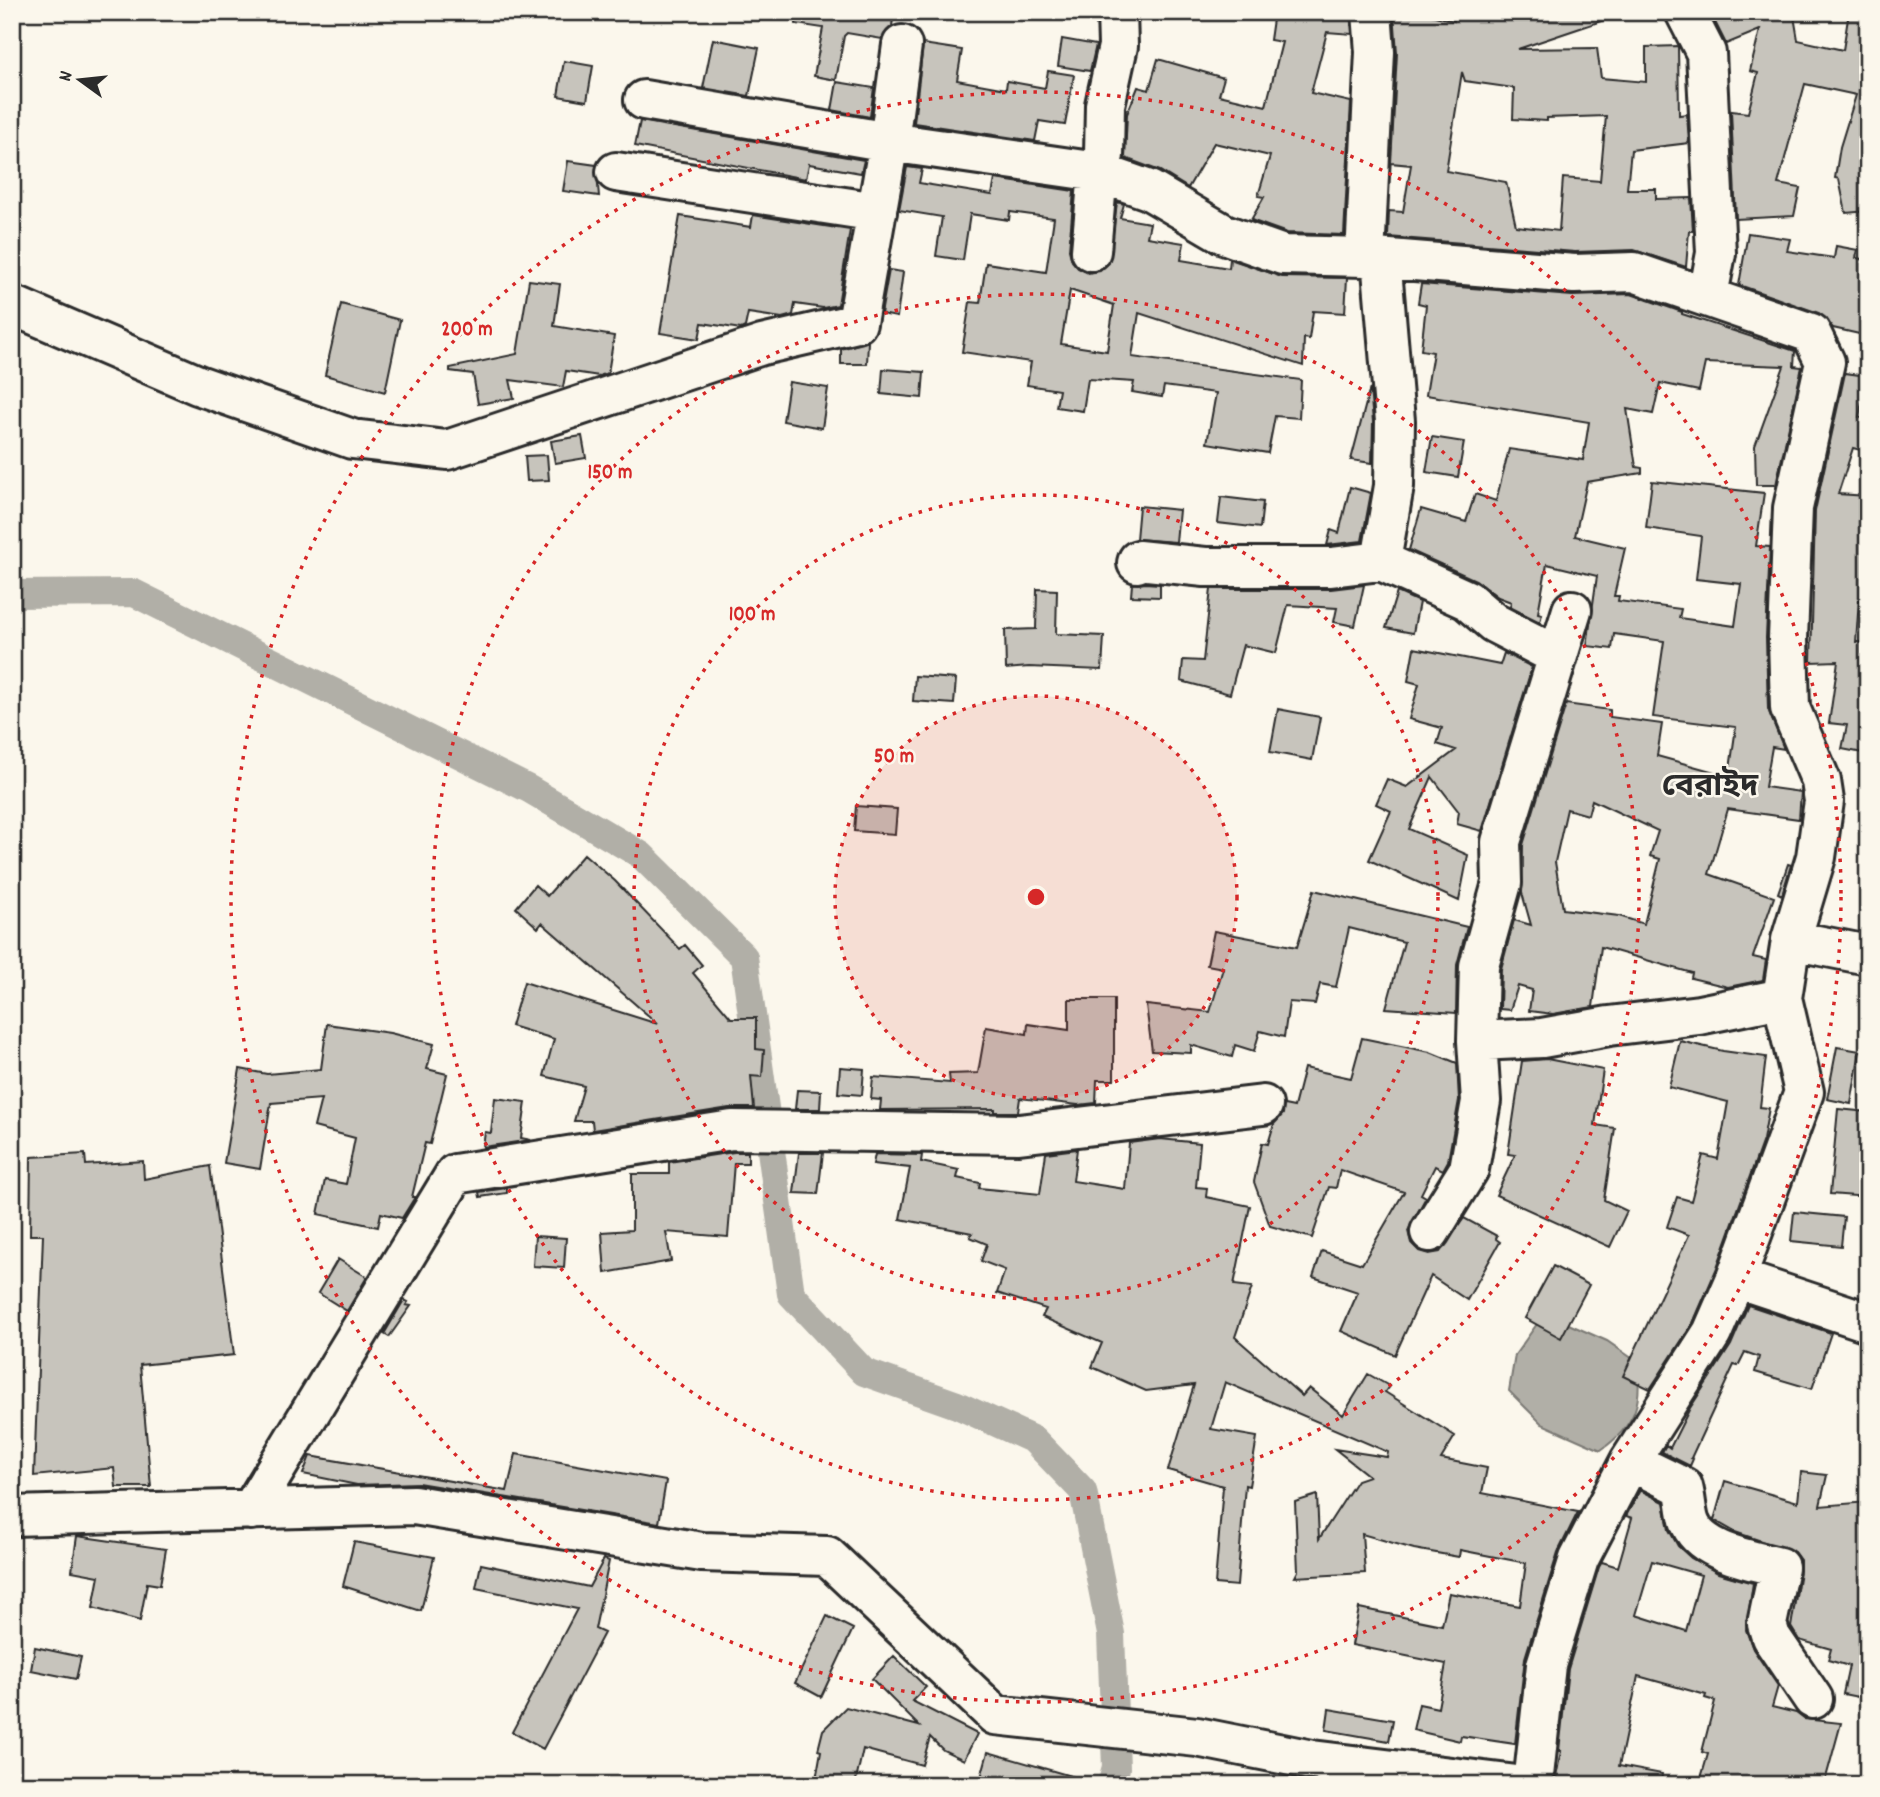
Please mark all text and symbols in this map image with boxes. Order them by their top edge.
north arrow [46,46,116,116]
text: N [53,68,81,85]
text: 200 m [441,316,493,346]
text: 150 m [587,459,633,489]
text: 100 m [729,601,775,631]
text: 50 m [874,743,914,773]
district label: বেরাইদ [1662,766,1759,812]
centre of rings [1024,885,1048,909]

